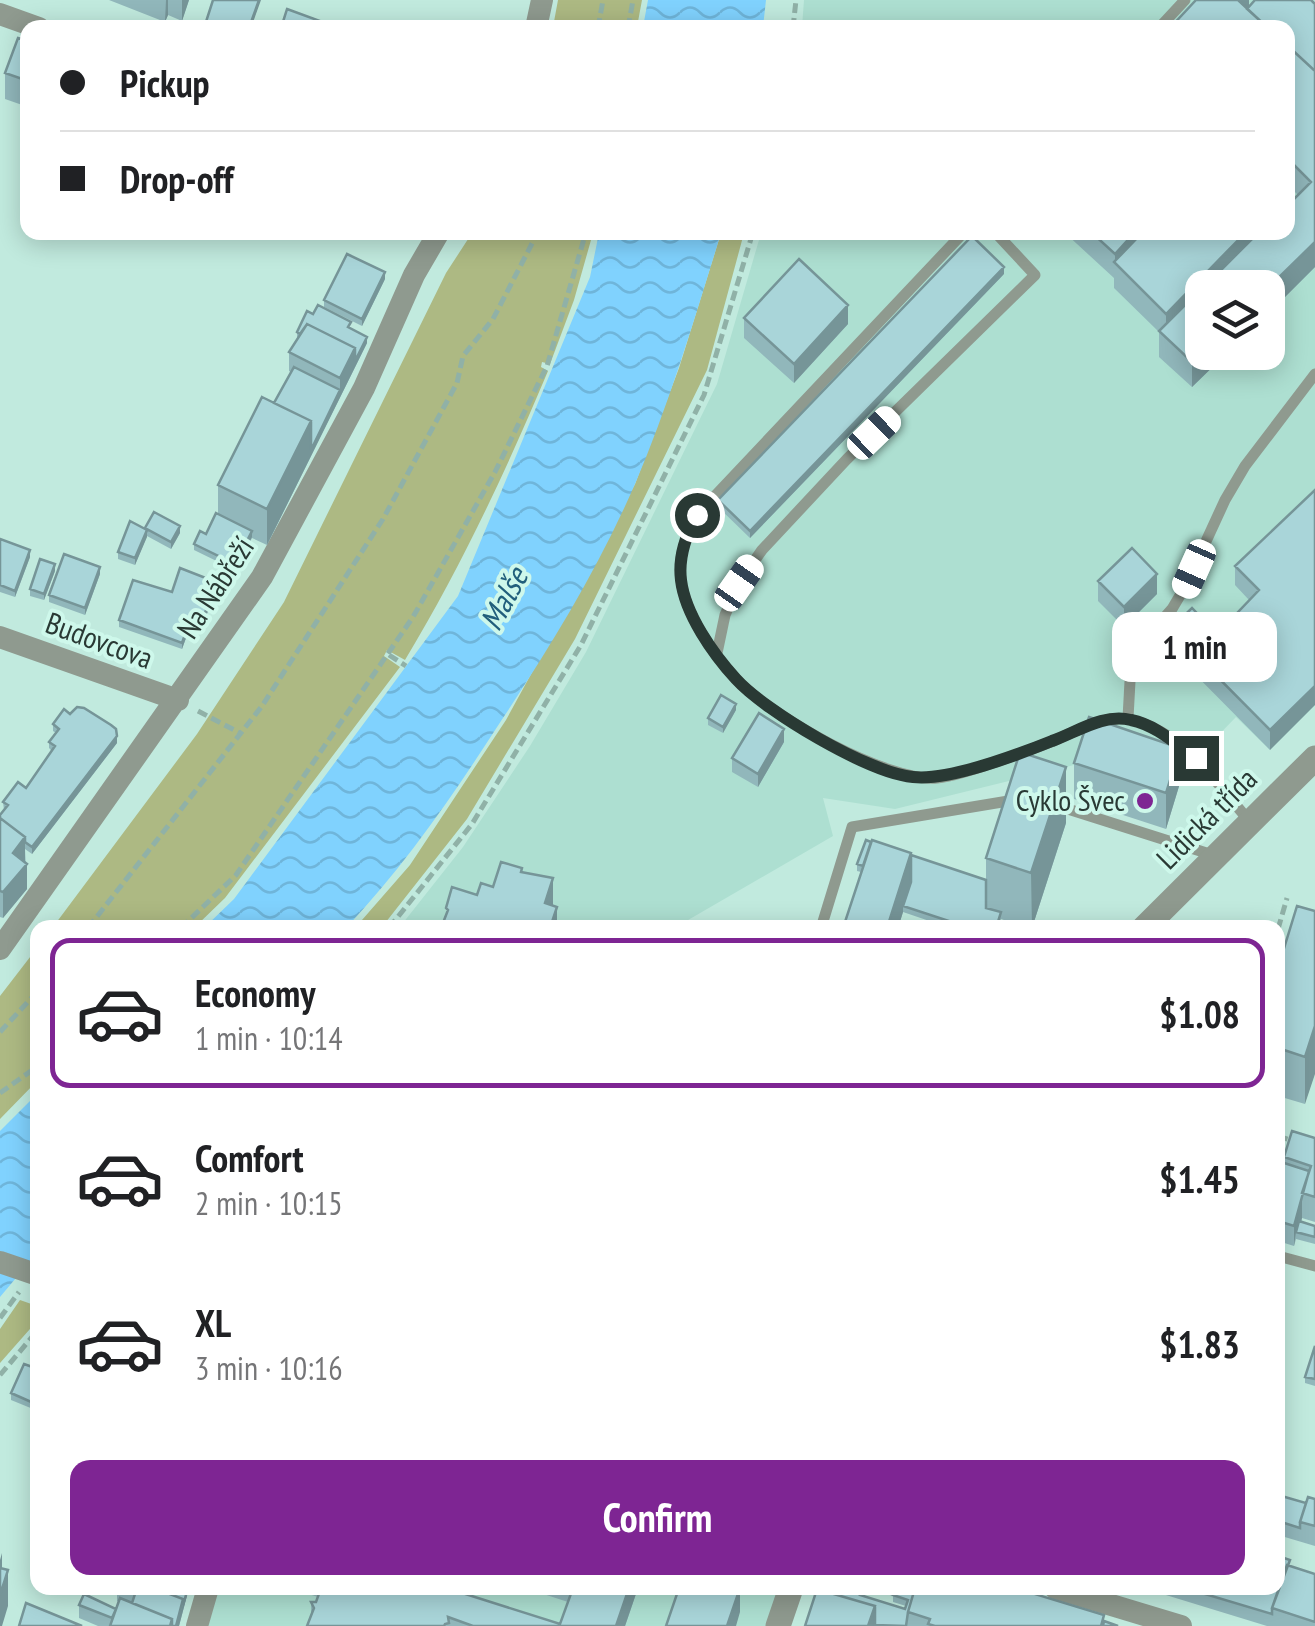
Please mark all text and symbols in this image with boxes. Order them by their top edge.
text: Pickup [120,58,210,107]
text: Drop-off [120,154,234,203]
map controls [1185,270,1285,370]
button: layers [1185,270,1285,370]
car [842,401,906,465]
route start [675,493,720,538]
street label: Na Nábřeží [168,529,262,645]
car [1168,535,1220,603]
car [710,550,768,616]
water label: Malše [469,559,538,637]
street label: Budovcova [41,602,158,677]
callout: 1 min [1114,613,1278,683]
text: 1 min [1162,626,1227,668]
route end [1174,736,1219,781]
street label: Lidická třída [1147,759,1265,877]
place label: Cyklo Švec [1016,780,1125,819]
marker: Cyklo Švec [1134,790,1156,812]
icon: car [75,968,165,1058]
text: Economy [195,968,315,1017]
text: $1.08 [1159,989,1240,1038]
text: 1 min · 10:14 [195,1017,343,1059]
icon: car [75,1133,165,1223]
text: Comfort [195,1133,304,1182]
text: $1.45 [1159,1154,1240,1203]
text: 2 min · 10:15 [195,1182,343,1224]
icon: car [75,1298,165,1388]
text: XL [195,1298,231,1347]
text: $1.83 [1159,1319,1240,1368]
text: 3 min · 10:16 [195,1347,343,1389]
button: Confirm [70,1460,1245,1575]

